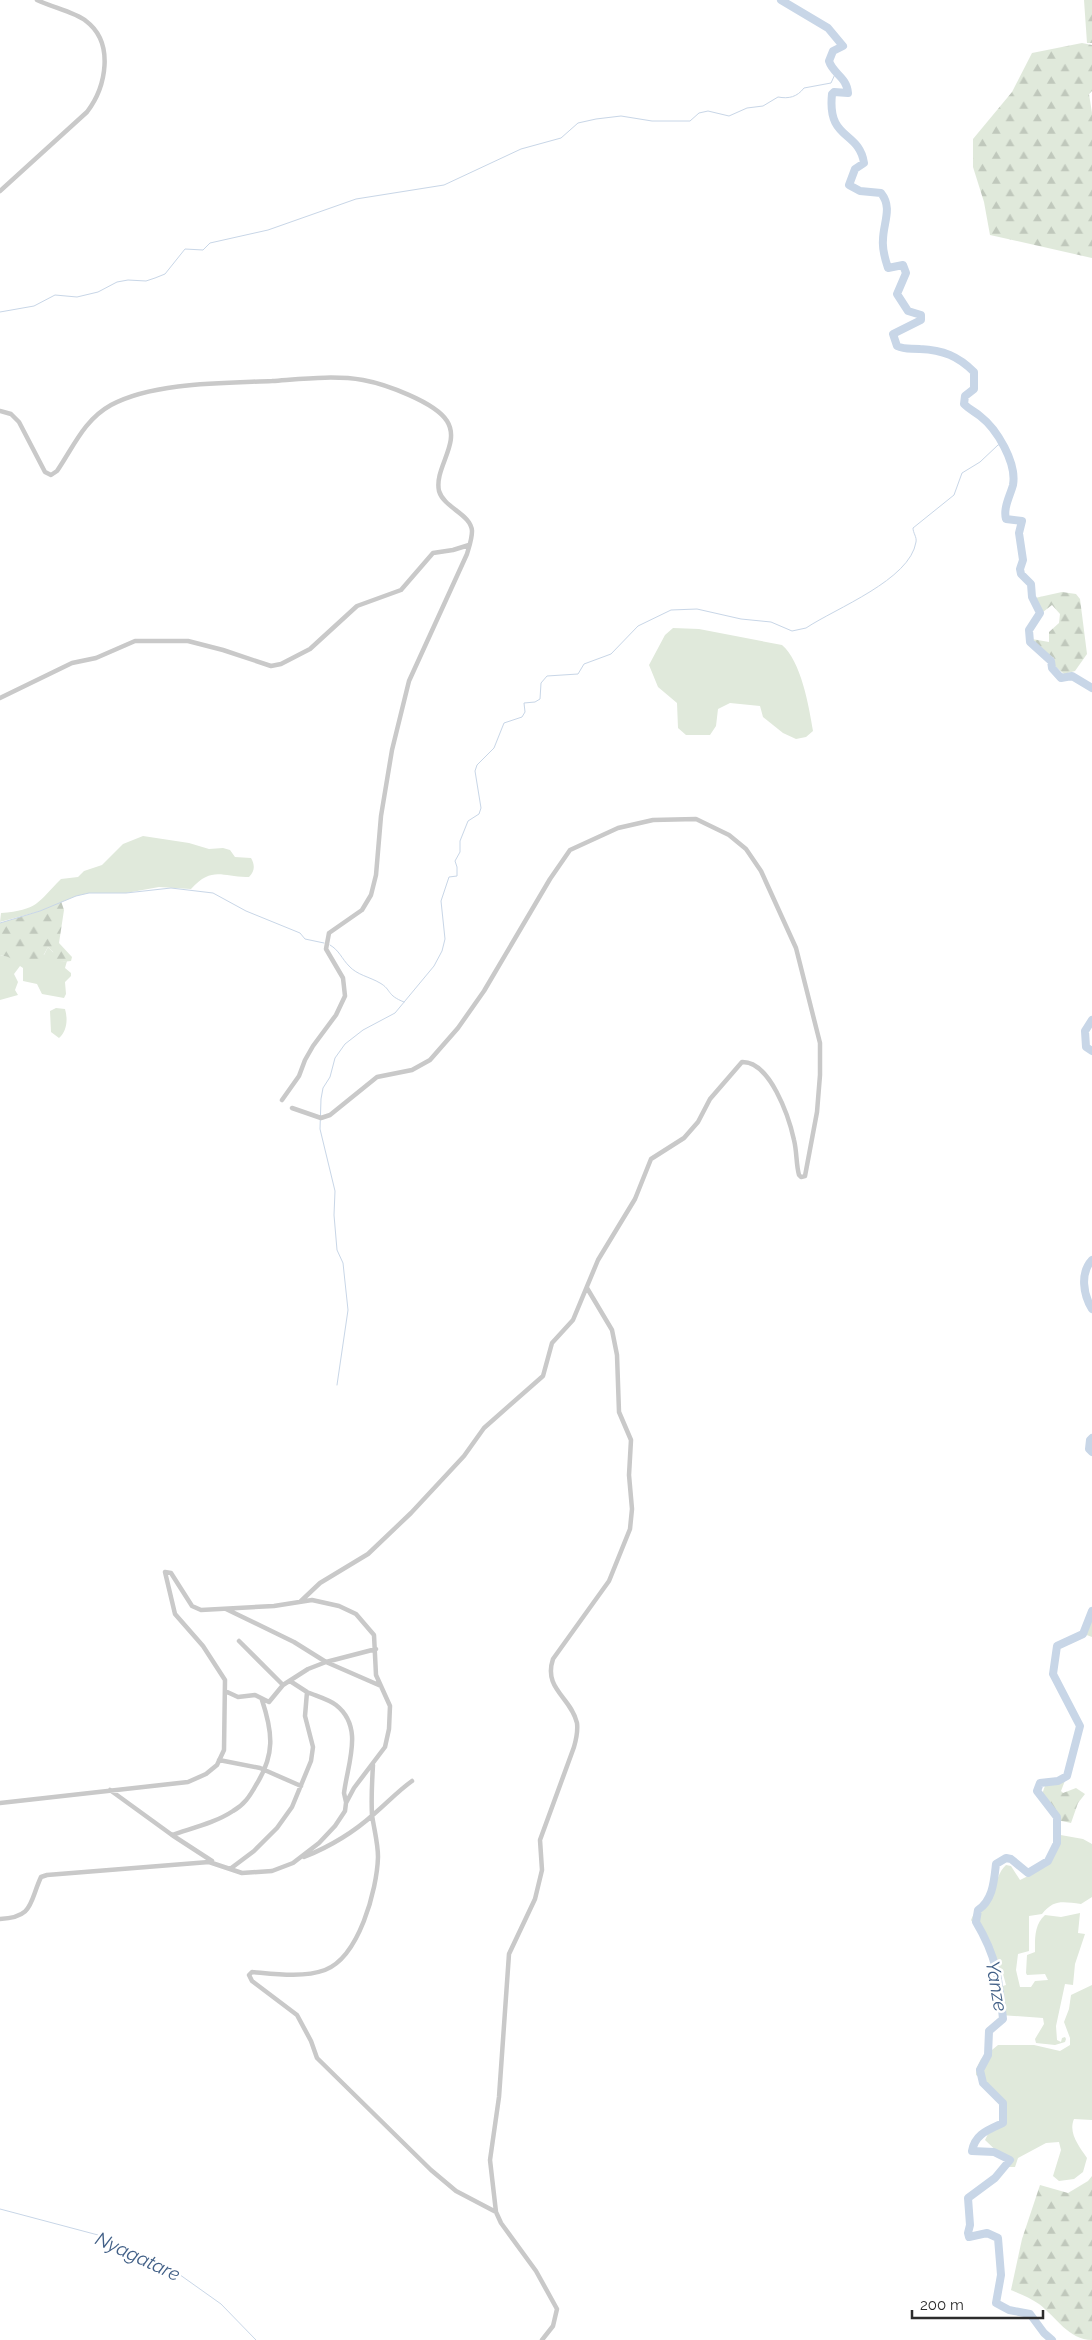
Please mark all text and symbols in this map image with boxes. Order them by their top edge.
water label: Yanze [982,1959,1012,2013]
water label: Nyagatare [92,2227,184,2285]
scale bar [912,2288,1043,2320]
text: 200 m [920,2296,964,2314]

